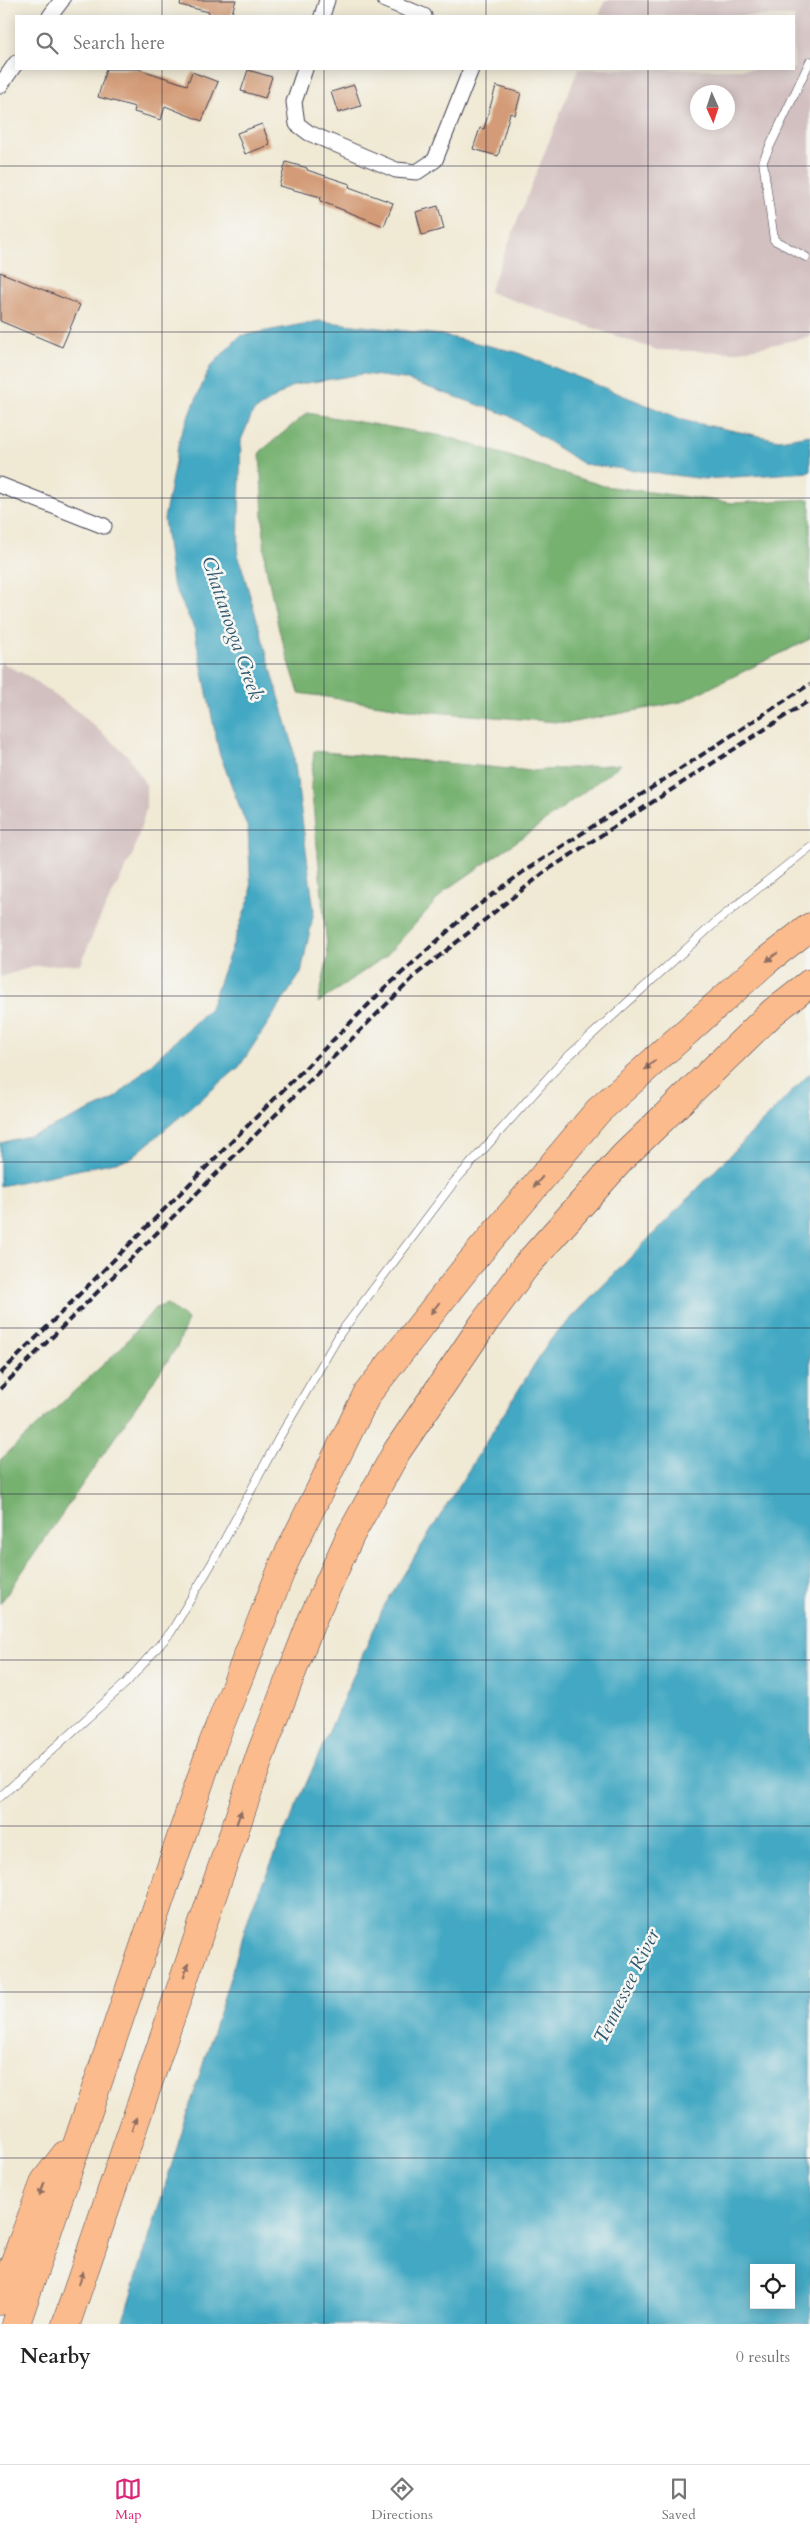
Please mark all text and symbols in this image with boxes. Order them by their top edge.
search box [15,15,795,70]
icon: search [33,29,61,57]
text: Search here [73,30,165,56]
north arrow [690,85,735,130]
water label: Chattanooga Creek [195,553,270,704]
one-way arrow [766,952,779,963]
one-way arrow [643,1059,656,1070]
one-way arrow [533,1176,544,1188]
one-way arrow [429,1301,440,1314]
one-way arrow [236,1809,243,1824]
water label: Tennessee River [587,1923,666,2048]
one-way arrow [183,1963,191,1978]
one-way arrow [130,2116,138,2131]
one-way arrow [38,2182,46,2197]
map controls [750,2264,795,2309]
button: locate [750,2264,795,2309]
one-way arrow [77,2270,85,2285]
text: Nearby [20,2342,91,2371]
text: 0 results [736,2346,790,2368]
tab: Map [114,2475,142,2524]
tab: Directions [371,2475,433,2524]
tab: Saved [662,2475,696,2524]

